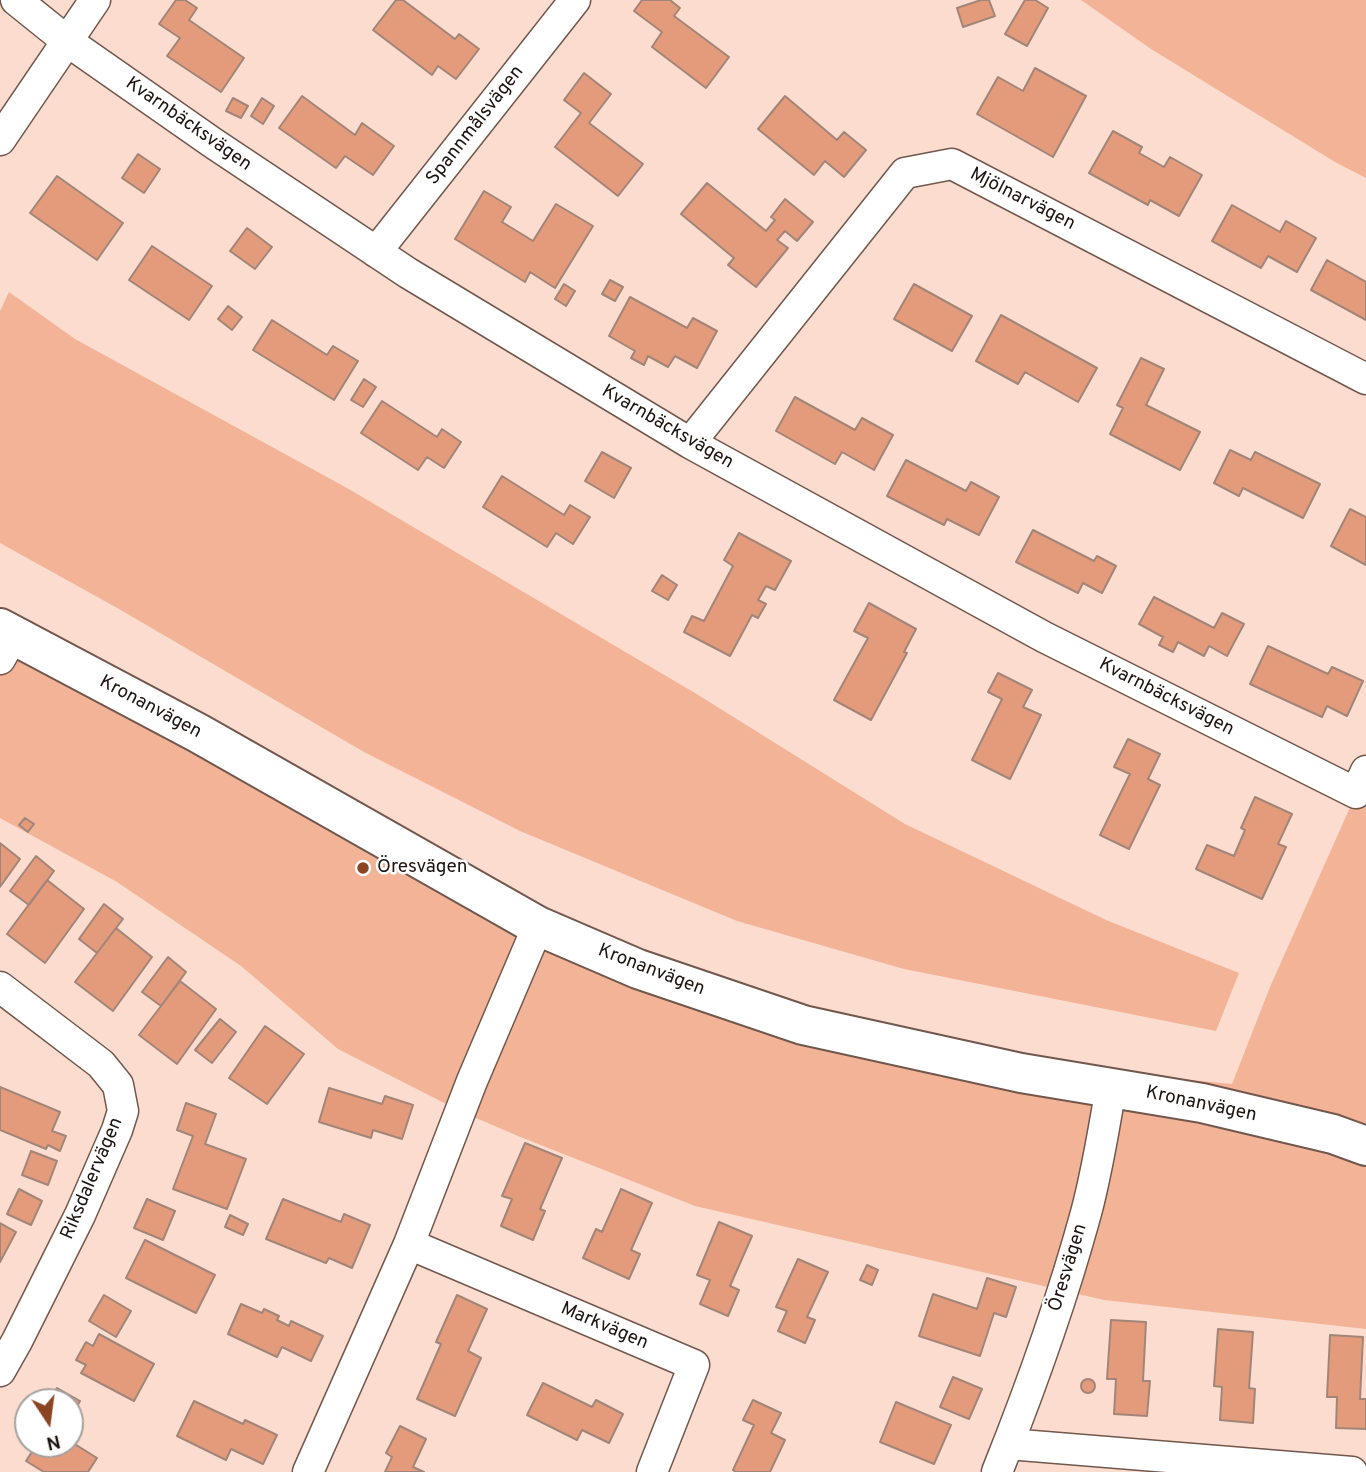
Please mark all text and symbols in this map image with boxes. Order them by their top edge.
street label: Spannmålsvägen [422,62,530,190]
street label: Kvarnbäcksvägen [120,73,256,177]
street label: Mjölnarvägen [965,164,1079,236]
street label: Kvarnbäcksvägen [597,381,737,475]
street label: Kvarnbäcksvägen [1095,654,1237,742]
street label: Kronanvägen [95,671,205,745]
place label: Öresvägen [377,857,468,879]
marker: Öresvägen [355,860,371,876]
street label: Kronanvägen [594,940,708,1002]
street label: Kronanvägen [1144,1082,1258,1128]
street label: Riksdalervägen [57,1114,129,1244]
street label: Öresvägen [1045,1221,1093,1315]
street label: Markvägen [557,1298,651,1356]
north arrow [14,1388,84,1458]
text: N [44,1428,63,1455]

